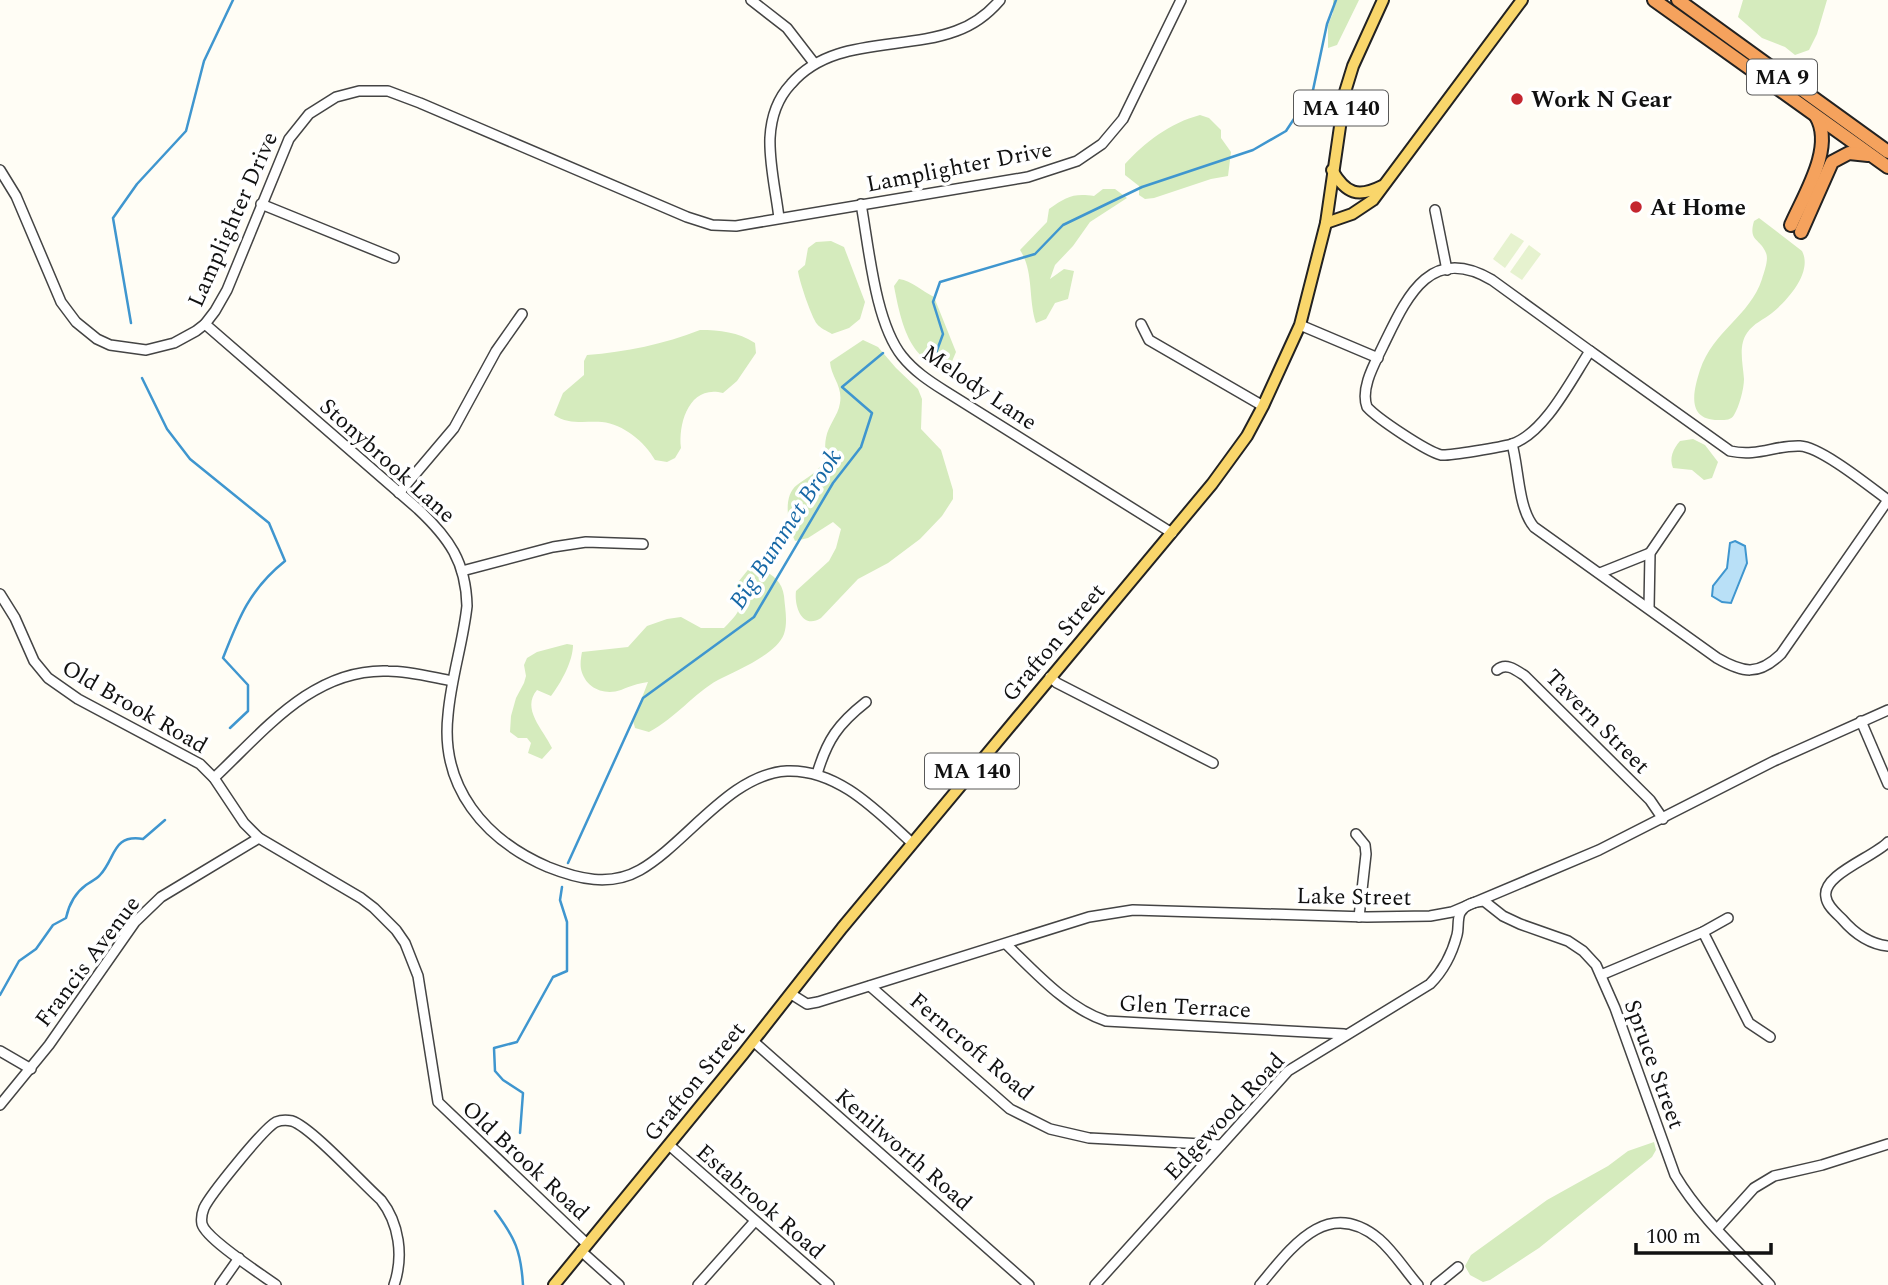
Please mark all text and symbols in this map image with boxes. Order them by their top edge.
road number: MA 9 [1747,60,1817,94]
place label: Work N Gear [1531,83,1672,118]
road number: MA 140 [1294,90,1388,126]
marker: Work N Gear [1509,91,1525,107]
street label: Lamplighter Drive [179,126,288,313]
street label: Lamplighter Drive [863,132,1055,203]
place label: At Home [1650,191,1746,226]
marker: At Home [1628,199,1644,215]
street label: Melody Lane [914,337,1044,440]
street label: Stonybrook Lane [311,390,463,532]
water label: Big Bummet Brook [720,442,851,617]
street label: Grafton Street [994,576,1114,710]
street label: Old Brook Road [55,651,214,763]
street label: Tavern Street [1536,661,1658,783]
road number: MA 140 [925,754,1019,788]
street label: Lake Street [1296,879,1412,916]
street label: Francis Avenue [27,889,149,1035]
street label: Ferncroft Road [901,984,1041,1110]
street label: Glen Terrace [1118,987,1252,1028]
street label: Spruce Street [1614,995,1693,1134]
street label: Grafton Street [636,1014,755,1150]
street label: Edgewood Road [1156,1045,1294,1189]
street label: Kenilworth Road [826,1080,980,1220]
street label: Old Brook Road [453,1093,597,1230]
street label: Estabrook Road [688,1136,832,1268]
scale bar [1636,1212,1771,1256]
text: 100 m [1646,1221,1701,1253]

